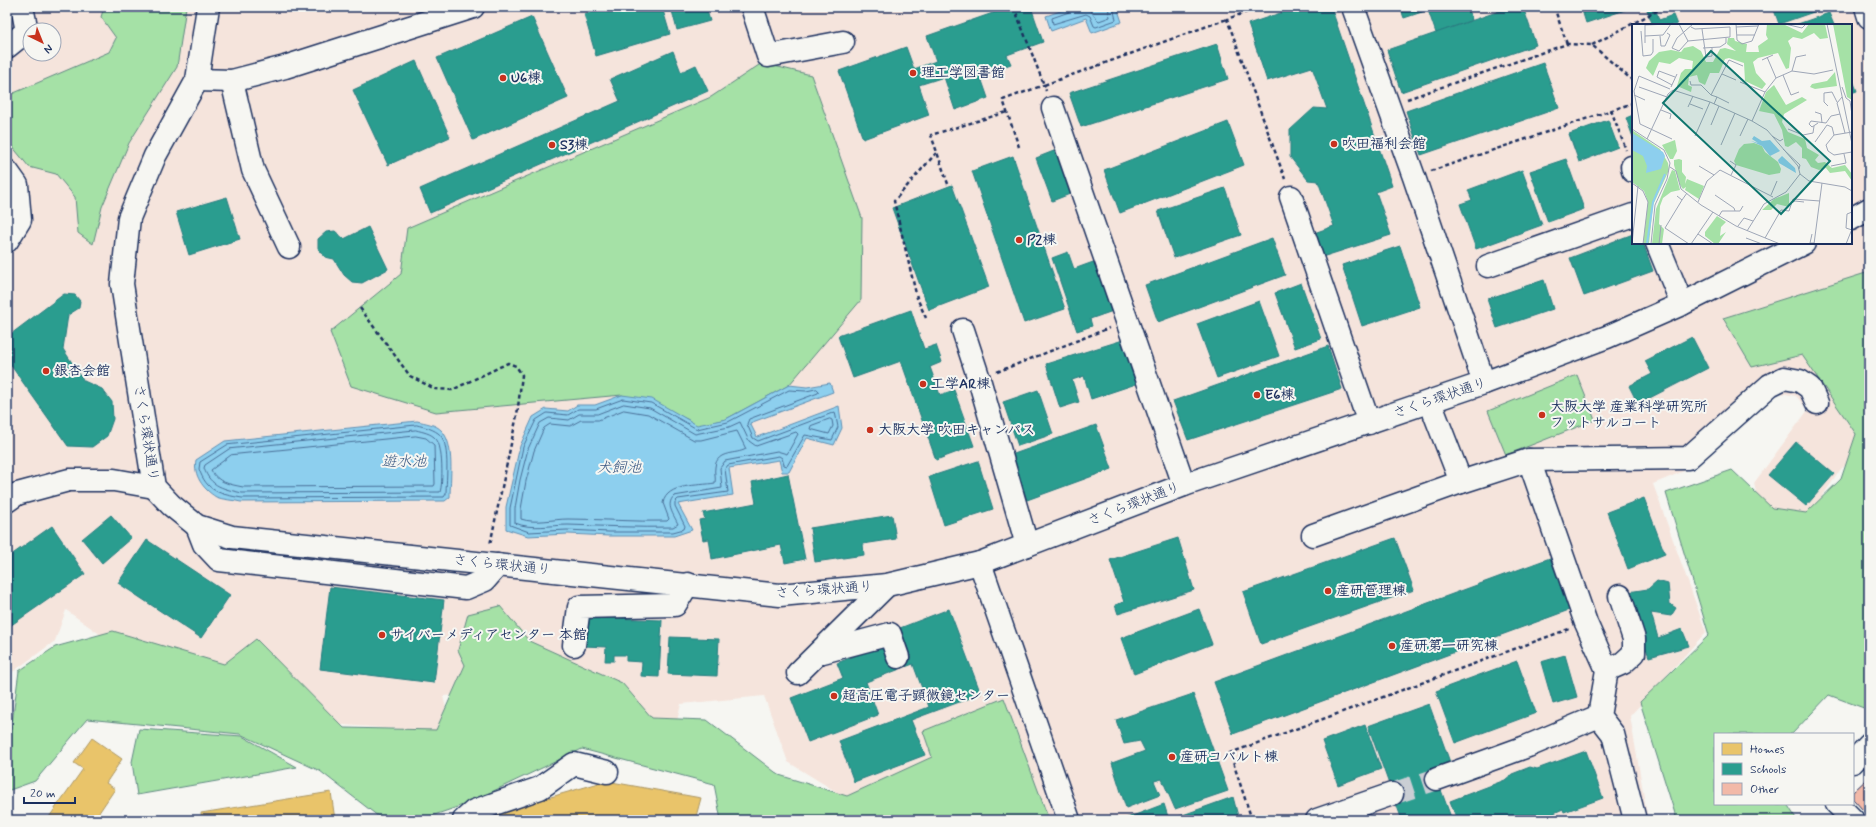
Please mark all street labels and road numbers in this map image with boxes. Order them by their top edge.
street label: さくら環状通り [1391,374,1489,422]
street label: さくら環状通り [129,383,163,483]
street label: さくら環状通り [1085,478,1183,530]
street label: さくら環状通り [452,551,552,579]
street label: さくら環状通り [774,578,874,602]

